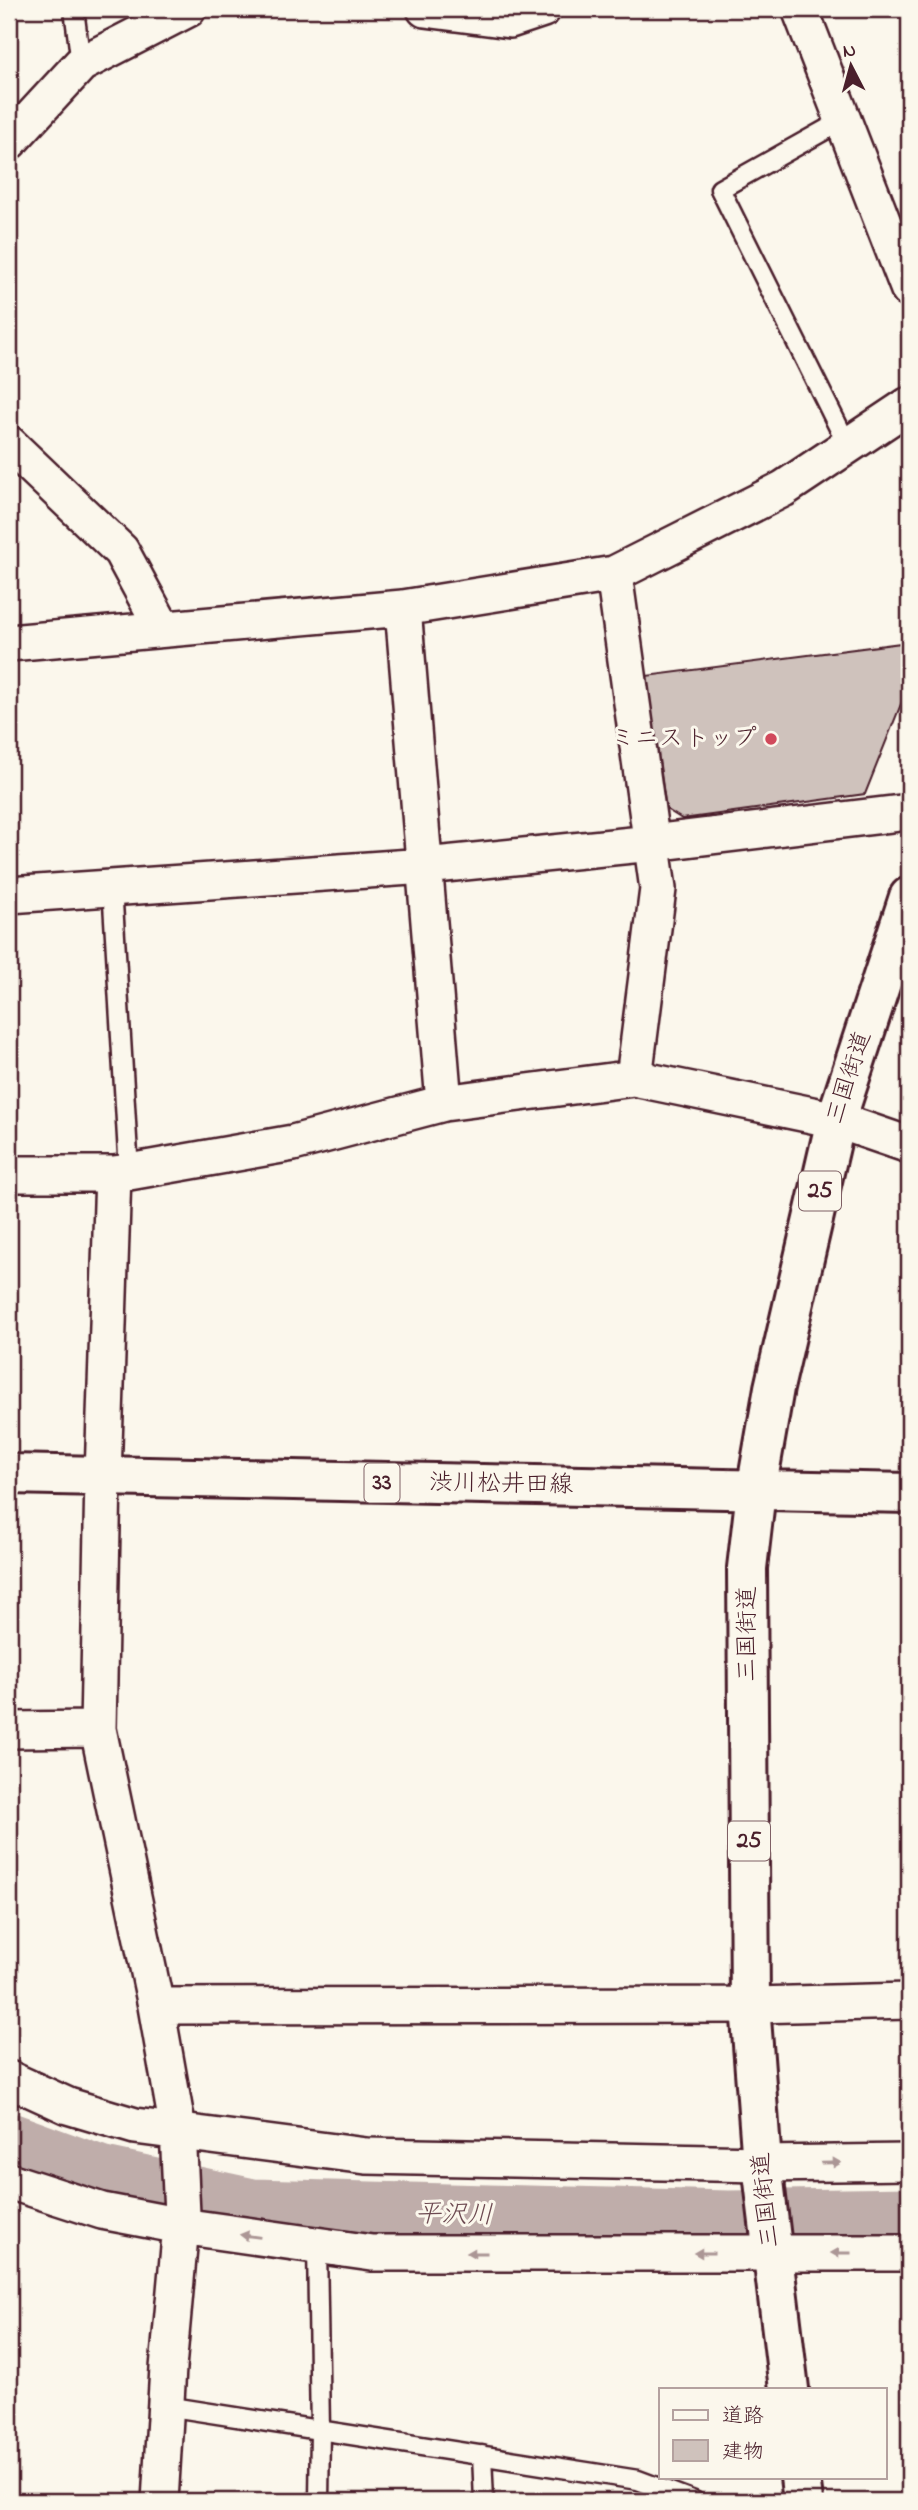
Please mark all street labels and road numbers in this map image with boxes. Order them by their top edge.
street label: 三国街道 [819,1027,881,1129]
road number: 25 [799,1172,841,1210]
road number: 33 [364,1464,400,1502]
street label: 渋川松井田線 [429,1466,573,1504]
street label: 三国街道 [731,1586,766,1682]
road number: 25 [728,1822,770,1860]
street label: 三国街道 [745,2150,789,2250]

